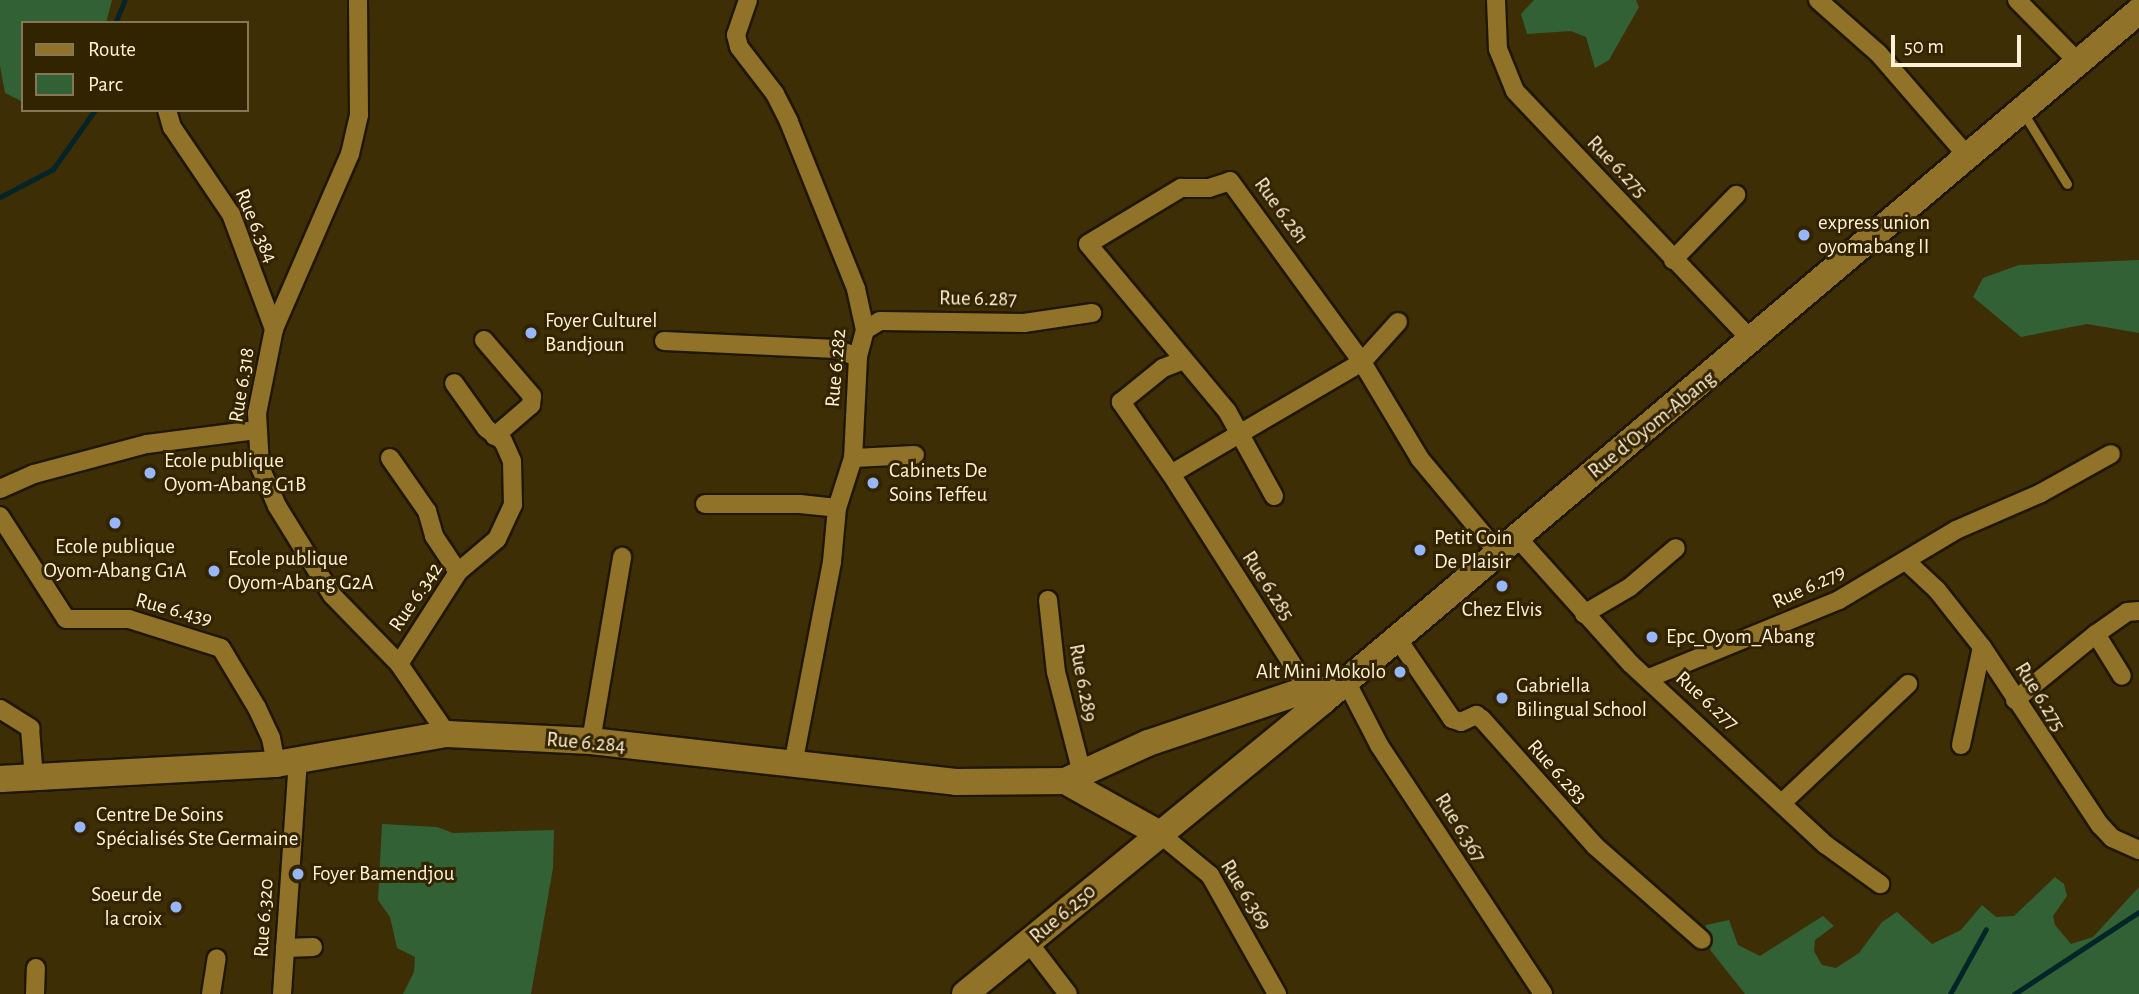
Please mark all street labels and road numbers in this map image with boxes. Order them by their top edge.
street label: Rue 6.275 [1581,131,1653,203]
street label: Rue 6.281 [1248,173,1314,249]
street label: Rue 6.384 [229,185,283,267]
street label: Rue 6.287 [939,286,1017,312]
street label: Rue 6.282 [820,328,852,408]
street label: Rue 6.318 [224,346,260,424]
street label: Rue d'Oyom-Abang [1583,366,1721,484]
street label: Rue 6.285 [1236,546,1300,626]
street label: Rue 6.342 [384,558,448,636]
street label: Rue 6.279 [1768,559,1850,615]
street label: Rue 6.439 [133,588,215,632]
street label: Rue 6.289 [1063,642,1103,724]
street label: Rue 6.275 [2009,658,2071,736]
street label: Rue 6.277 [1670,666,1744,736]
street label: Rue 6.284 [545,727,627,759]
street label: Rue 6.283 [1522,735,1592,809]
street label: Rue 6.367 [1429,789,1491,867]
street label: Rue 6.369 [1215,855,1277,935]
street label: Rue 6.320 [249,878,279,958]
street label: Rue 6.250 [1025,879,1101,949]

